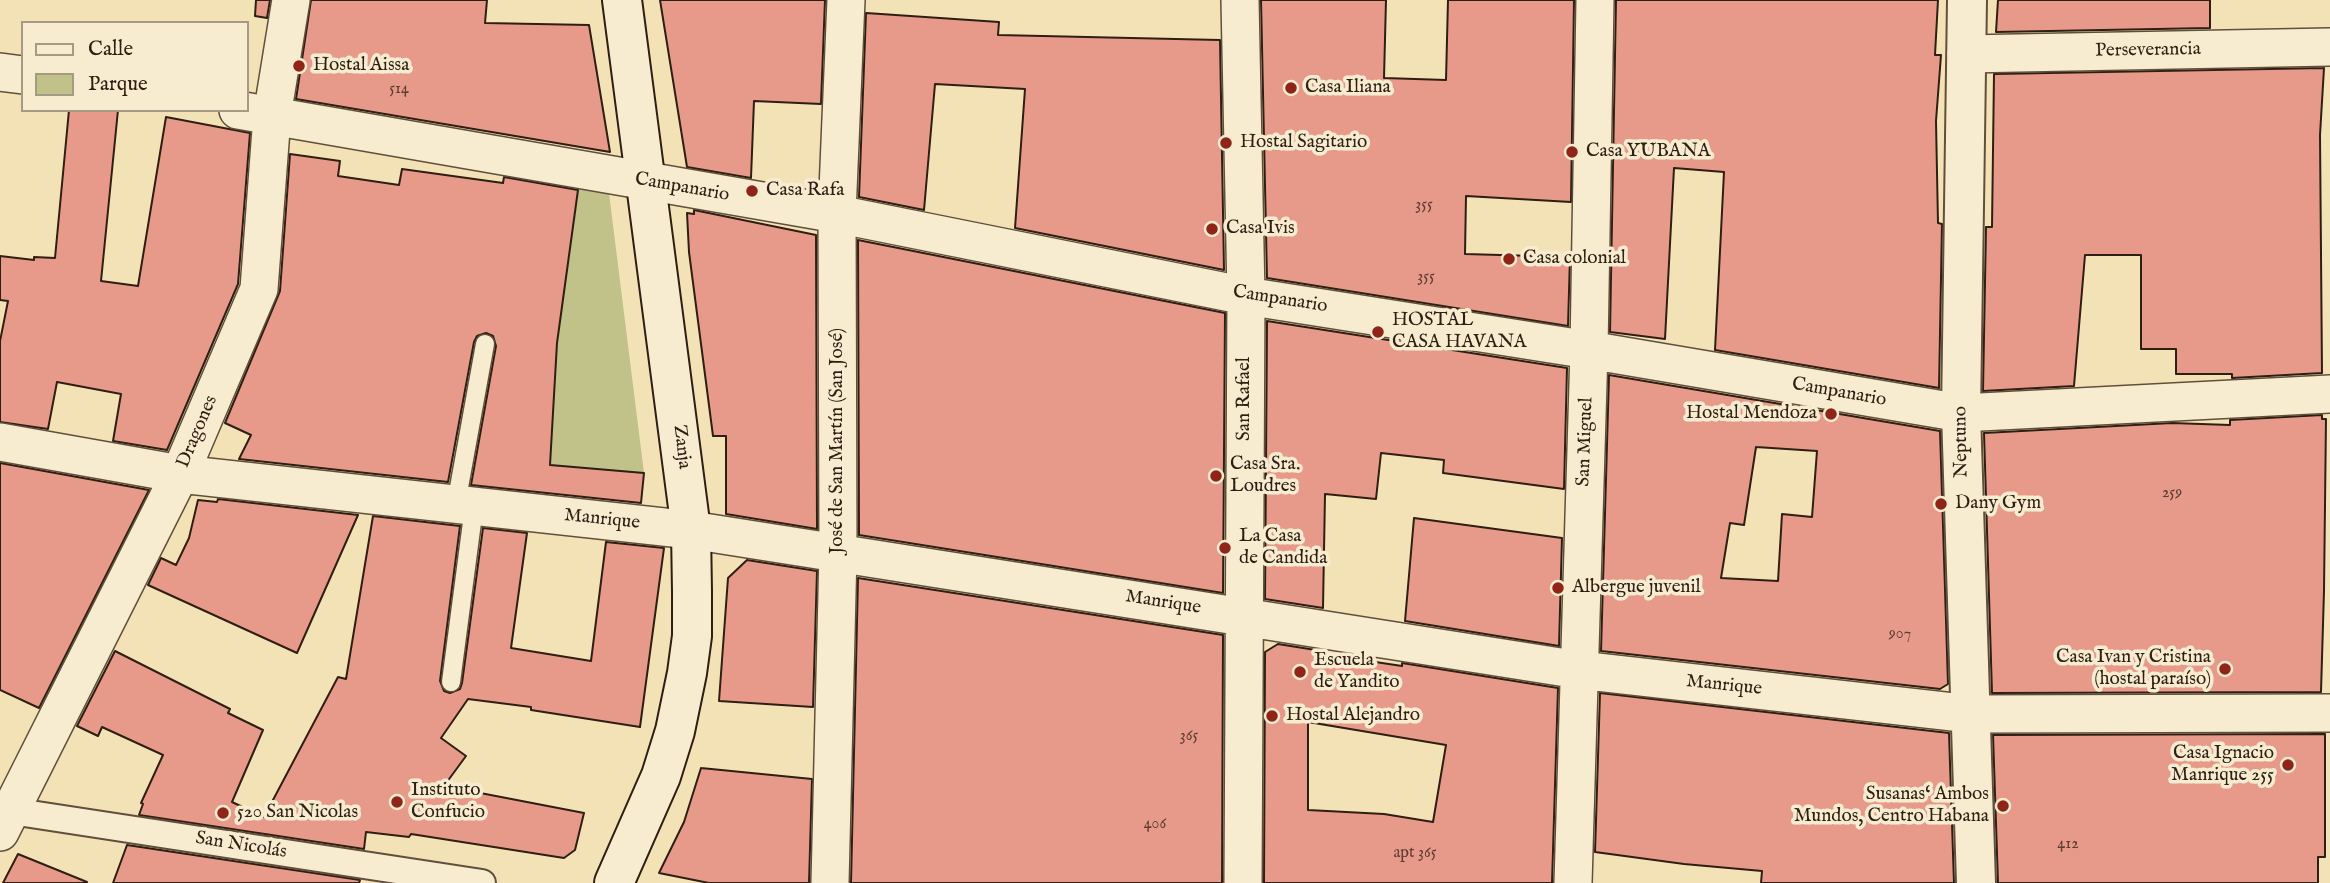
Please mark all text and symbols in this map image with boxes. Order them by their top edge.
legend [21,21,248,112]
text: Calle [88,36,133,63]
street label: Perseverancia [2095,39,2201,63]
place label: Hostal Aissa [313,55,410,77]
marker: Hostal Aissa [291,58,307,74]
text: Parque [88,71,148,98]
place label: Casa Iliana [1305,77,1391,99]
house number: 514 [389,80,409,100]
marker: Casa Iliana [1283,80,1299,96]
place label: Hostal Sagitario [1240,132,1367,154]
marker: Hostal Sagitario [1218,135,1234,151]
place label: Casa YUBANA [1586,141,1710,163]
marker: Casa YUBANA [1564,144,1580,160]
street label: Campanario [633,168,731,208]
place label: Casa Rafa [766,180,845,202]
marker: Casa Rafa [744,183,760,199]
house number: 355 [1415,196,1433,216]
place label: Casa Ivis [1226,218,1295,240]
marker: Casa Ivis [1204,221,1220,237]
place label: Casa colonial [1523,248,1626,270]
marker: Casa colonial [1501,251,1517,267]
house number: 355 [1417,268,1435,288]
street label: Campanario [1231,281,1329,319]
place label: HOSTAL CASA HAVANA [1392,310,1527,354]
marker: HOSTAL CASA HAVANA [1370,324,1386,340]
street label: José de San Martín (San José) [827,328,849,554]
street label: San Rafael [1234,357,1256,441]
street label: Campanario [1790,373,1888,413]
street label: Dragones [173,392,223,472]
street label: San Miguel [1573,397,1599,487]
place label: Hostal Mendoza [1686,403,1817,425]
marker: Hostal Mendoza [1823,406,1839,422]
street label: Neptuno [1950,406,1974,478]
street label: Zanja [667,424,695,470]
place label: Casa Sra. Loudres [1230,454,1300,498]
marker: Casa Sra. Loudres [1208,468,1224,484]
house number: 259 [2162,484,2182,504]
place label: Dany Gym [1955,493,2041,515]
marker: Dany Gym [1933,496,1949,512]
street label: Manrique [563,505,641,535]
place label: La Casa de Candida [1239,526,1327,570]
marker: La Casa de Candida [1217,540,1233,556]
place label: Albergue juvenil [1572,577,1701,599]
marker: Albergue juvenil [1550,580,1566,596]
street label: Manrique [1124,586,1202,620]
house number: 907 [1889,625,1911,645]
place label: Casa Ivan y Cristina (hostal paraíso) [2056,647,2211,691]
place label: Escuela de Yandito [1314,650,1400,694]
marker: Casa Ivan y Cristina (hostal paraíso) [2217,661,2233,677]
marker: Escuela de Yandito [1292,664,1308,680]
street label: Manrique [1685,671,1763,701]
place label: Hostal Alejandro [1286,705,1420,727]
marker: Hostal Alejandro [1264,708,1280,724]
house number: 365 [1180,727,1198,747]
place label: Casa Ignacio Manrique 255 [2171,743,2274,787]
marker: Casa Ignacio Manrique 255 [2280,757,2296,773]
place label: Instituto Confucio [411,780,485,824]
place label: Susanas‘ Ambos Mundos, Centro Habana [1794,784,1989,828]
marker: Instituto Confucio [389,794,405,810]
marker: Susanas‘ Ambos Mundos, Centro Habana [1995,798,2011,814]
place label: 520 San Nicolas [237,802,358,824]
marker: 520 San Nicolas [215,805,231,821]
house number: 406 [1144,815,1166,835]
street label: San Nicolás [194,828,288,864]
house number: 412 [2057,835,2079,855]
house number: apt 365 [1393,844,1437,864]

